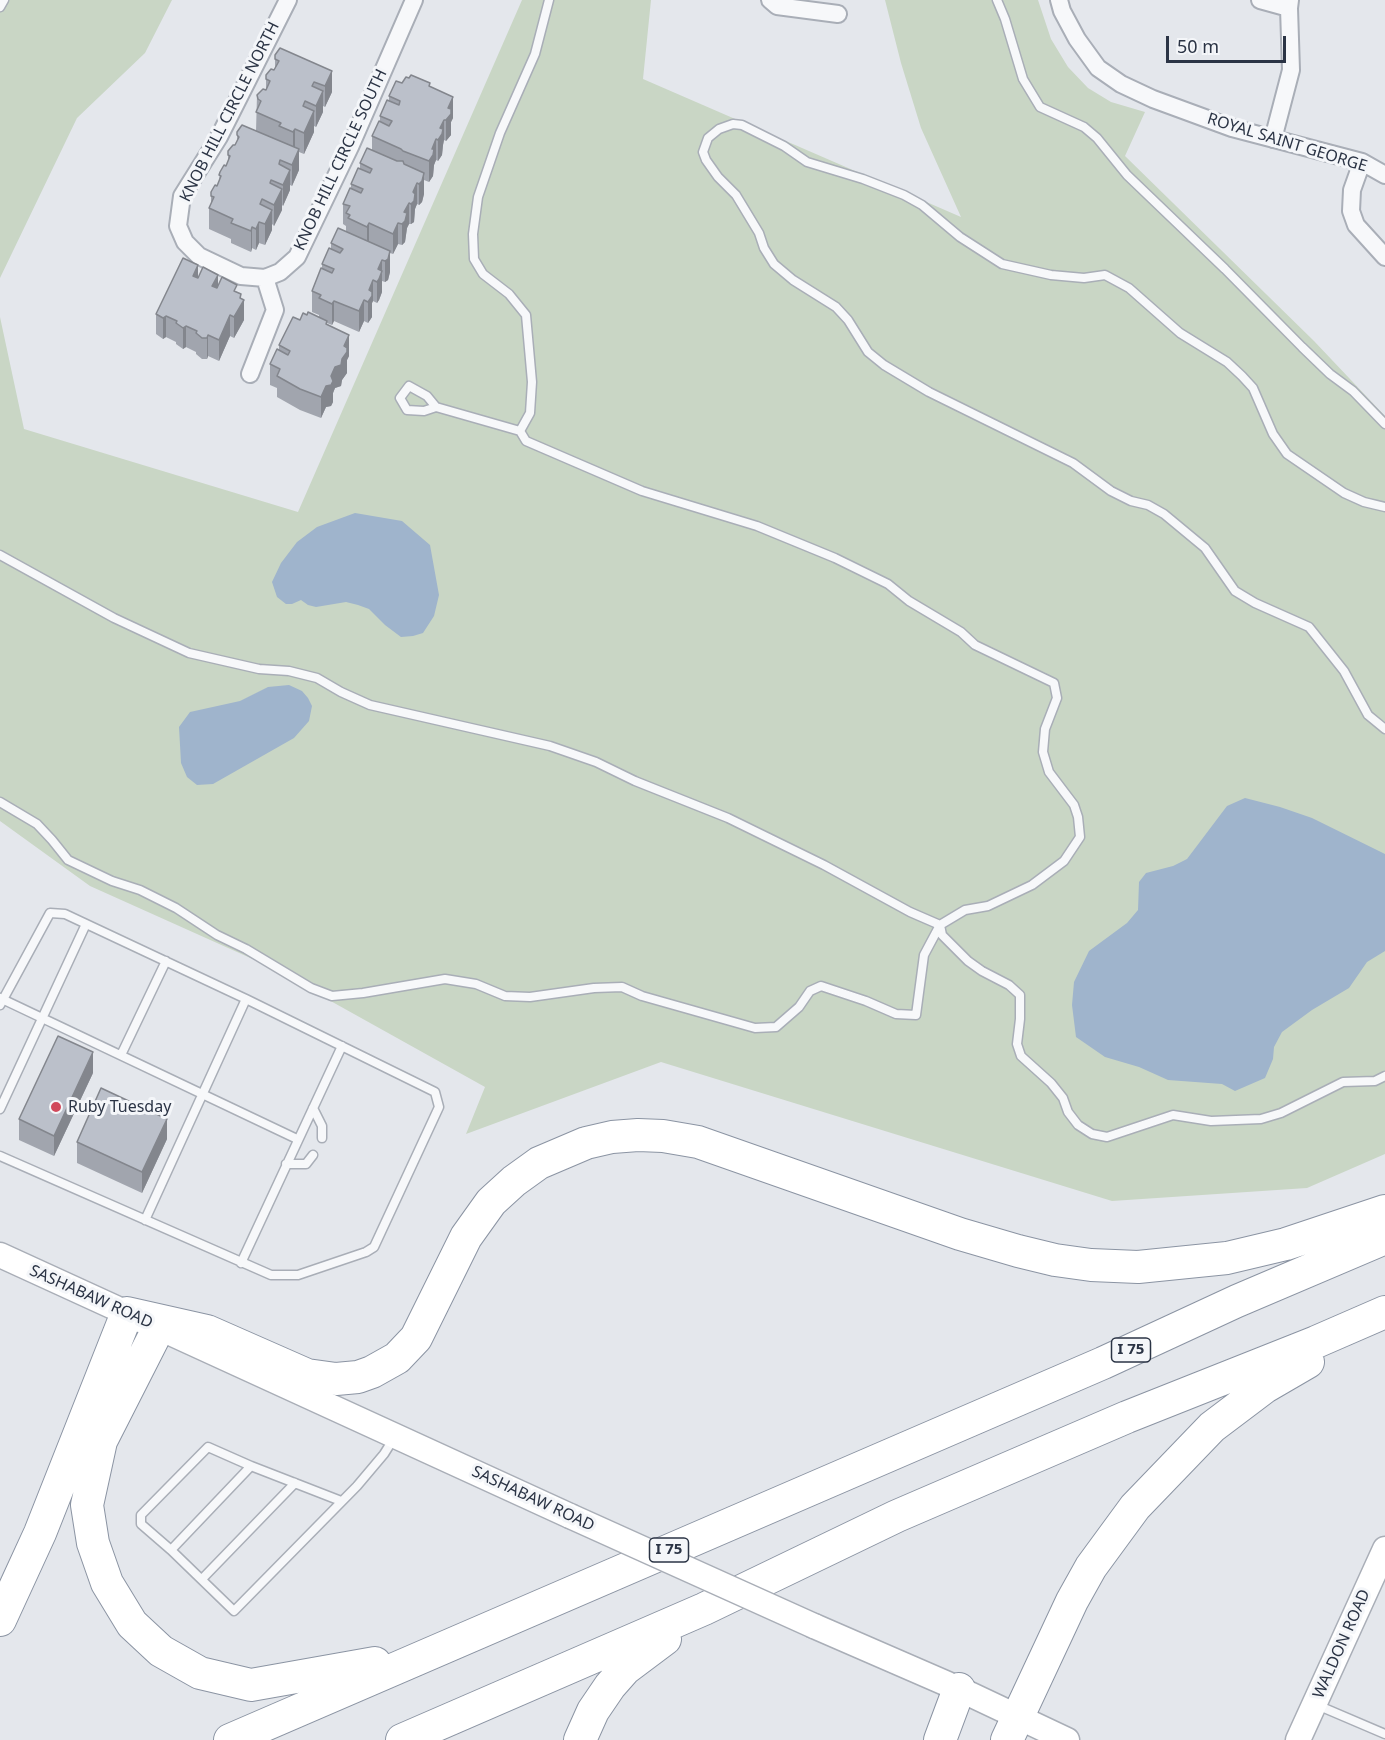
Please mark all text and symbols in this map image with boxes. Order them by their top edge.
street label: KNOB HILL CIRCLE NORTH [176,19,284,205]
scale bar [1169,24,1289,62]
text: 50 m [1177,34,1219,58]
street label: KNOB HILL CIRCLE SOUTH [290,66,392,254]
street label: ROYAL SAINT GEORGE [1205,110,1369,176]
place label: Ruby Tuesday [68,1097,171,1117]
marker: Ruby Tuesday [49,1100,63,1114]
street label: SASHABAW ROAD [26,1261,156,1333]
road number: I 75 [1112,1338,1150,1362]
street label: SASHABAW ROAD [469,1462,597,1536]
road number: I 75 [650,1538,688,1562]
street label: WALDON ROAD [1309,1586,1375,1702]

